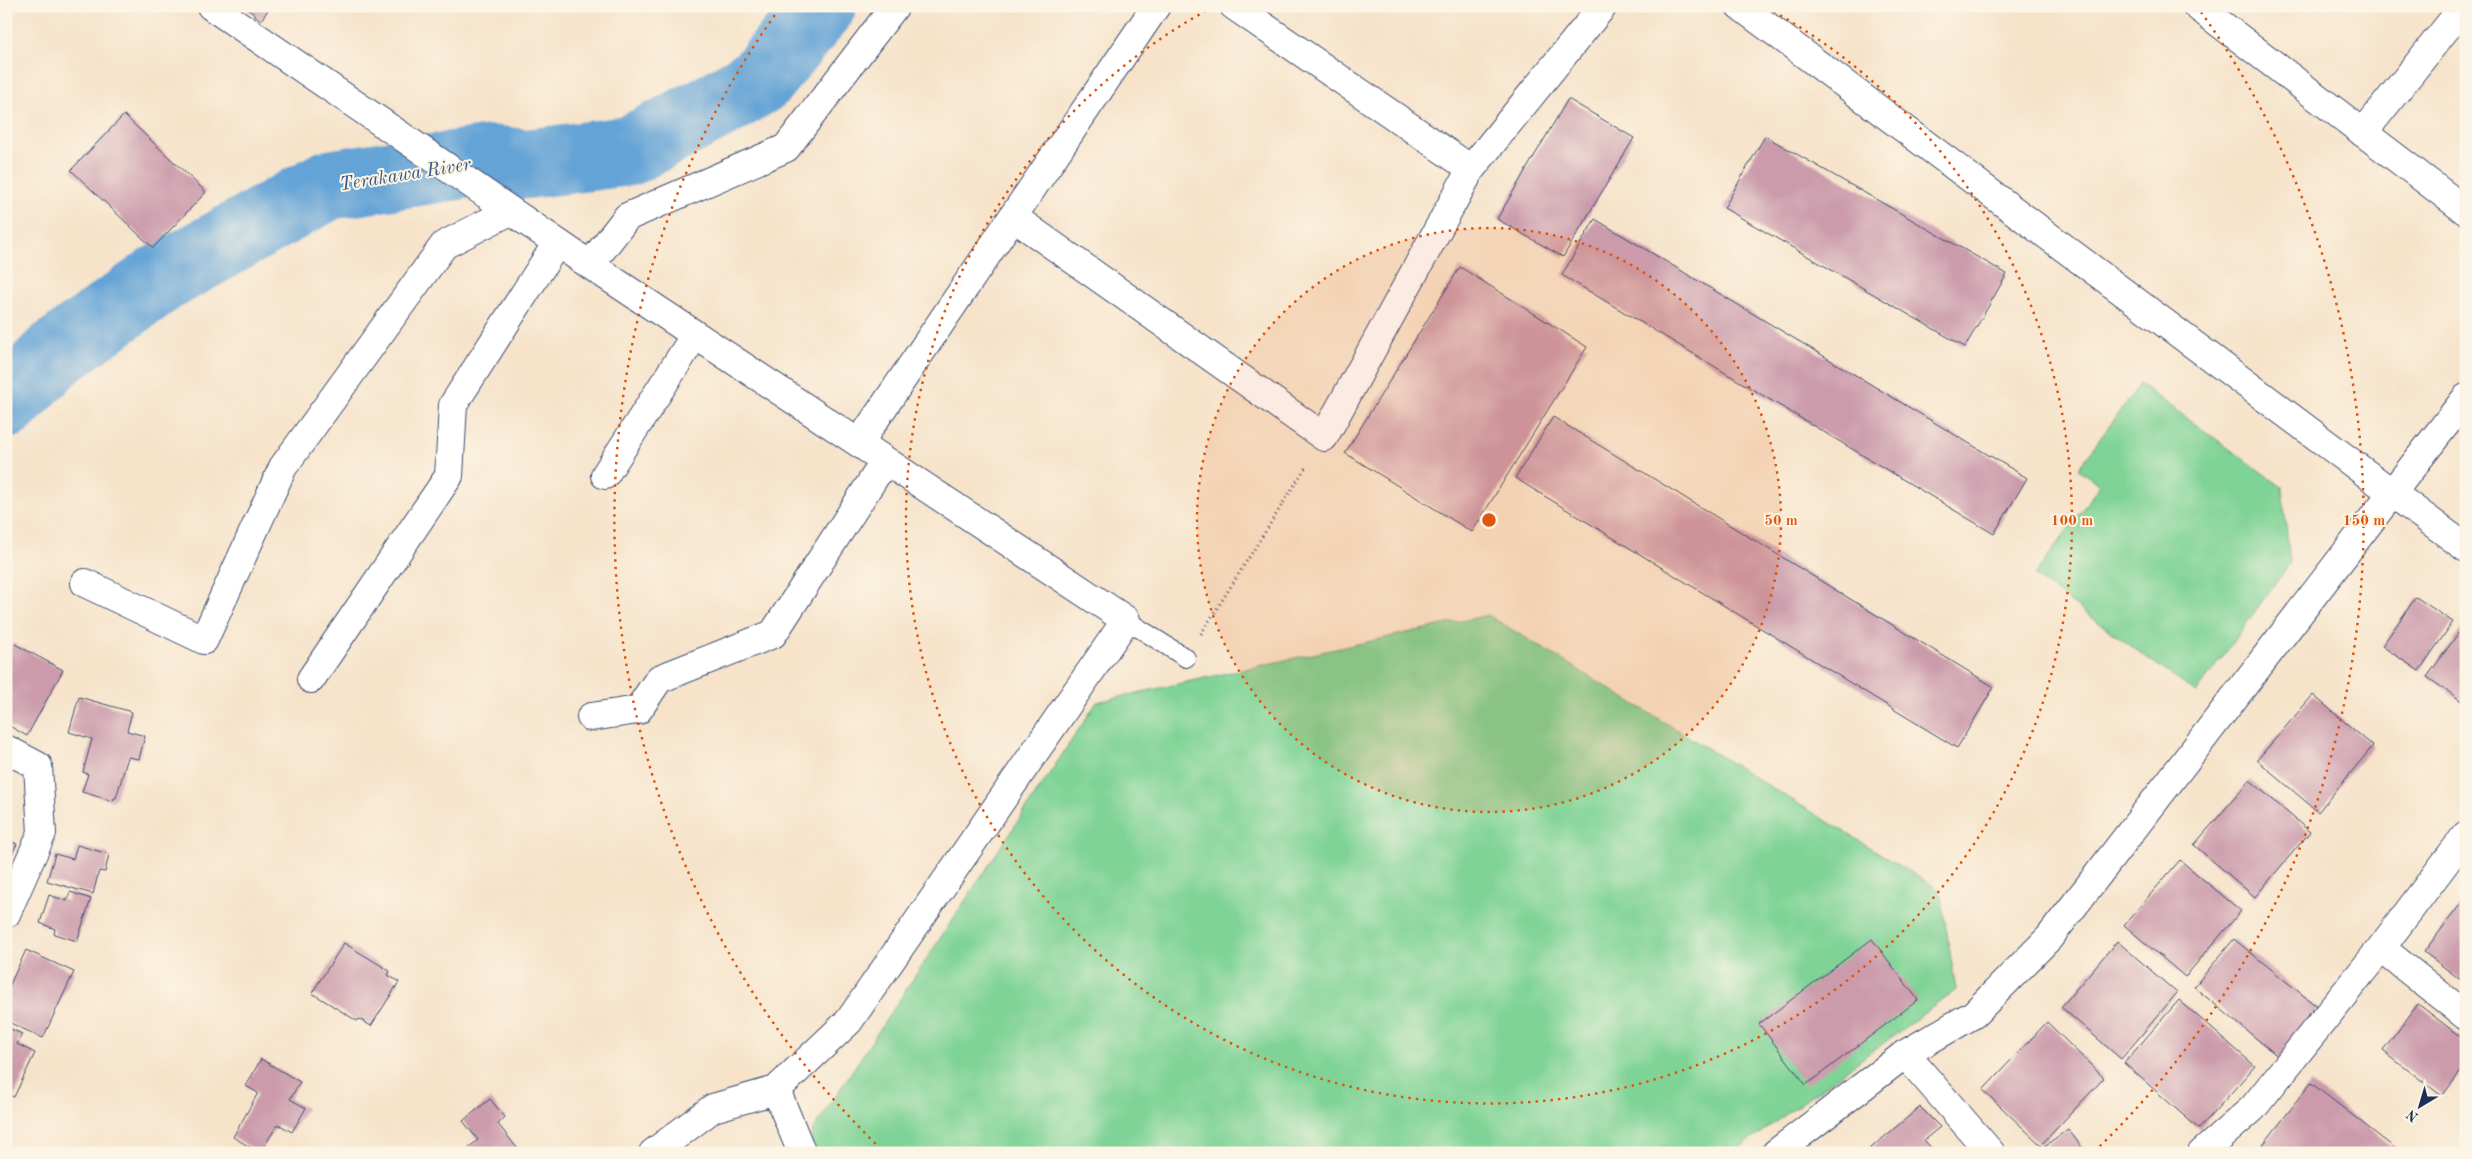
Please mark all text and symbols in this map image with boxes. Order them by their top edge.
water label: Terakawa River [338,156,473,195]
centre of rings [1480,511,1498,529]
text: 50 m [1764,514,1798,529]
text: 100 m [2051,514,2093,529]
text: 150 m [2343,514,2385,529]
north arrow [2394,1082,2444,1132]
text: N [2404,1106,2421,1124]

